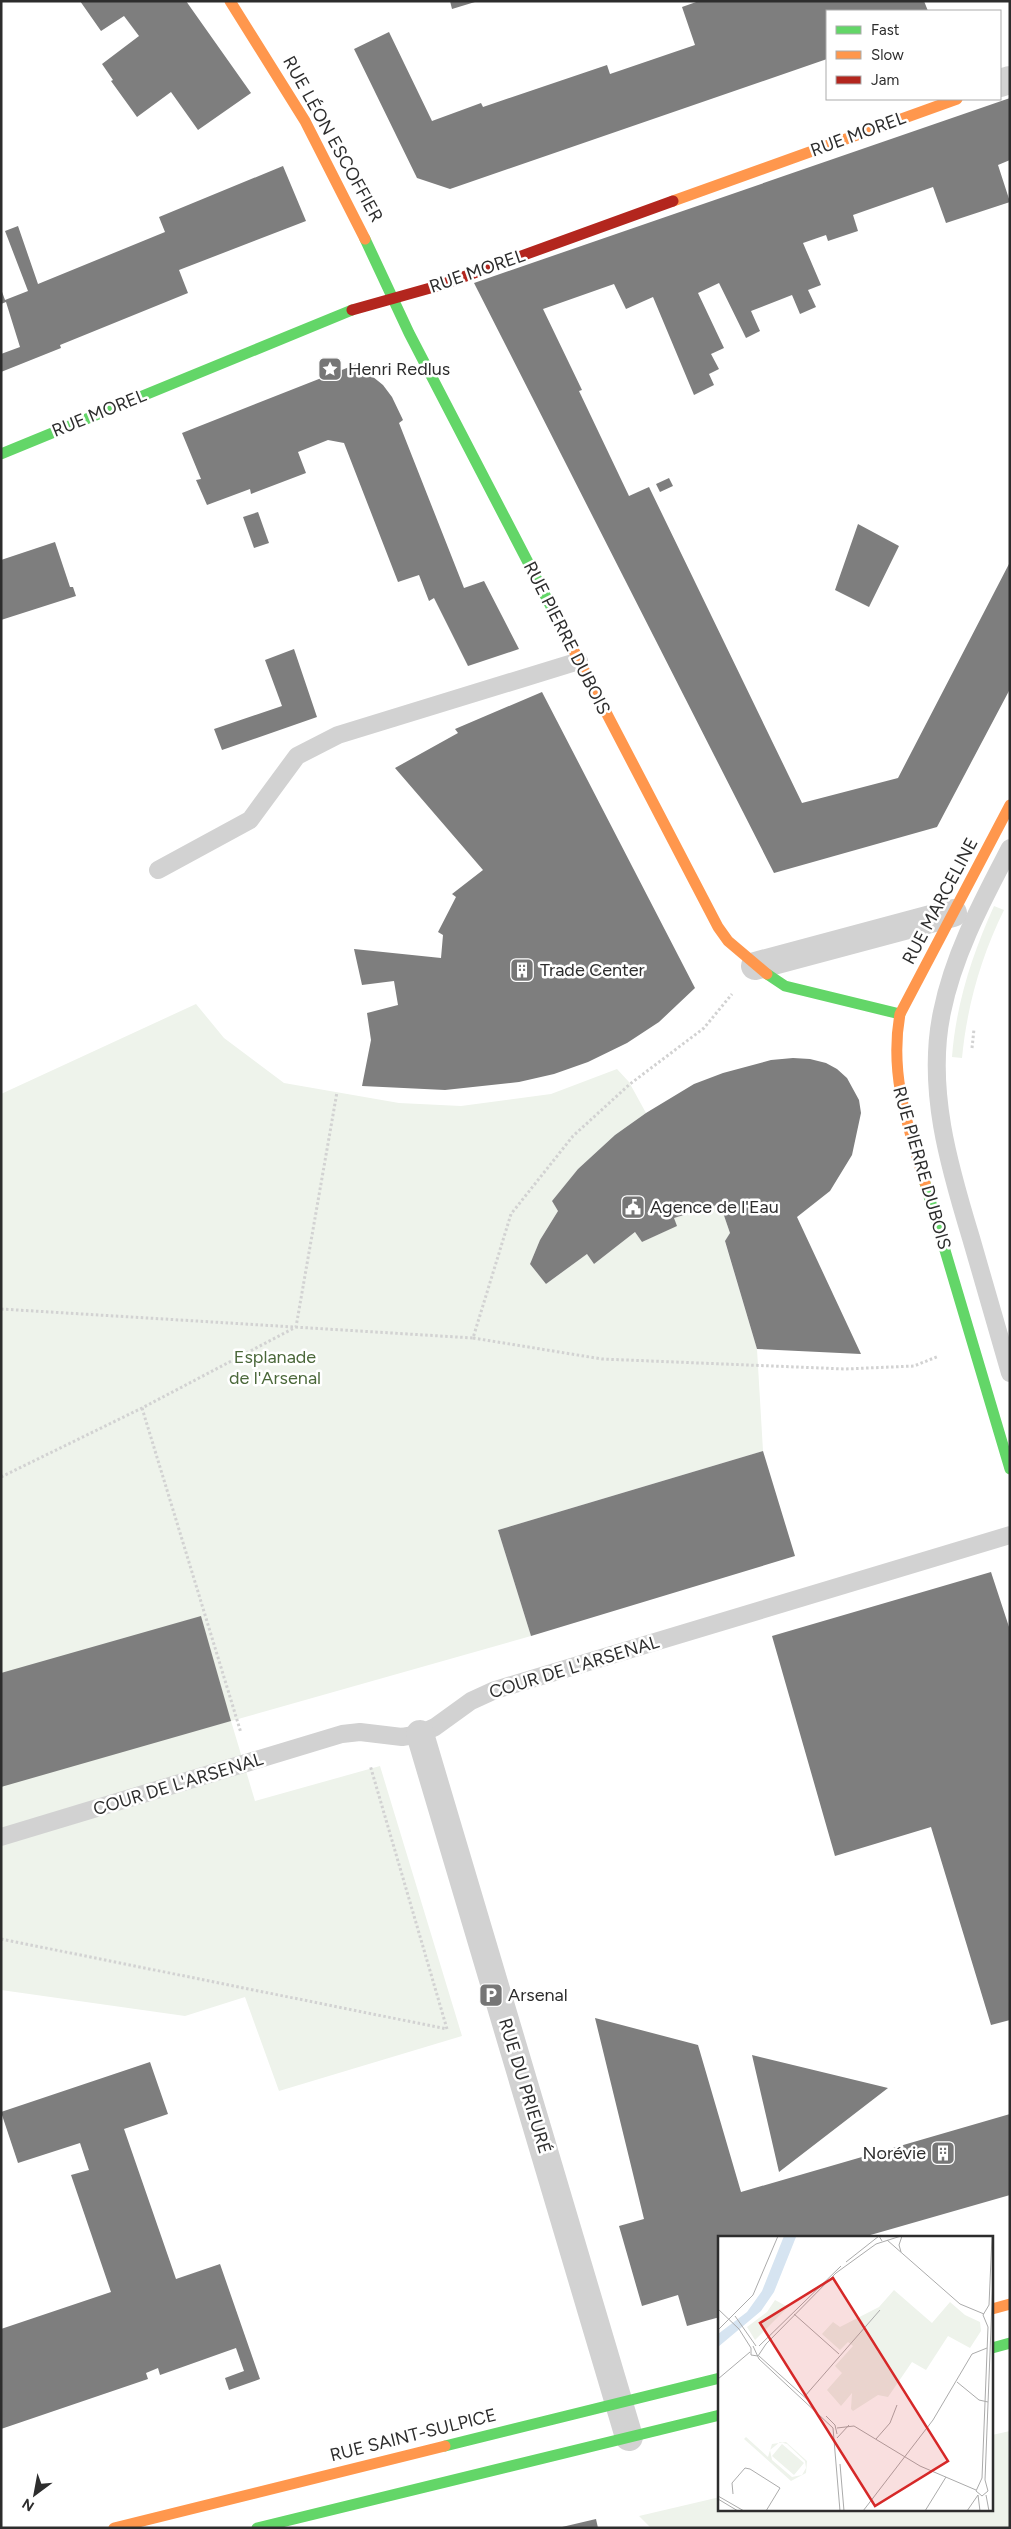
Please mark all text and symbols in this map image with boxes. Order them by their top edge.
legend [826,10,1001,100]
text: Fast [871,21,900,39]
text: Slow [871,46,904,64]
street label: RUE LÉON ESCOFFIER [278,52,388,226]
text: Jam [871,71,899,89]
street label: RUE MOREL [807,106,909,161]
street label: RUE MOREL [426,244,528,298]
place icon: Henri Redlus [317,356,343,382]
place label: Henri Redlus [348,358,450,380]
street label: RUE MOREL [49,384,150,442]
street label: RUE PIERRE DUBOIS [519,558,615,718]
street label: RUE MARCELINE [897,834,983,968]
building icon: Trade Center [509,957,535,983]
place label: Trade Center [540,959,645,981]
street label: RUE PIERRE DUBOIS [888,1084,956,1252]
public building icon: Agence de l'Eau [620,1194,646,1220]
place label: Agence de l'Eau [650,1196,779,1218]
park label: Esplanade de l'Arsenal [229,1346,321,1389]
street label: COUR DE L'ARSENAL [486,1630,662,1703]
street label: COUR DE L'ARSENAL [90,1747,266,1820]
parking icon: Arsenal [478,1982,504,2008]
place label: Arsenal [508,1984,568,2006]
street label: RUE DU PRIEURÉ [494,2016,556,2156]
building icon: Norévie [930,2140,956,2166]
place label: Norévie [863,2142,926,2164]
inset map [718,2236,994,2512]
street label: RUE SAINT-SULPICE [328,2404,498,2466]
north arrow [10,2469,60,2519]
text: N [19,2495,37,2515]

